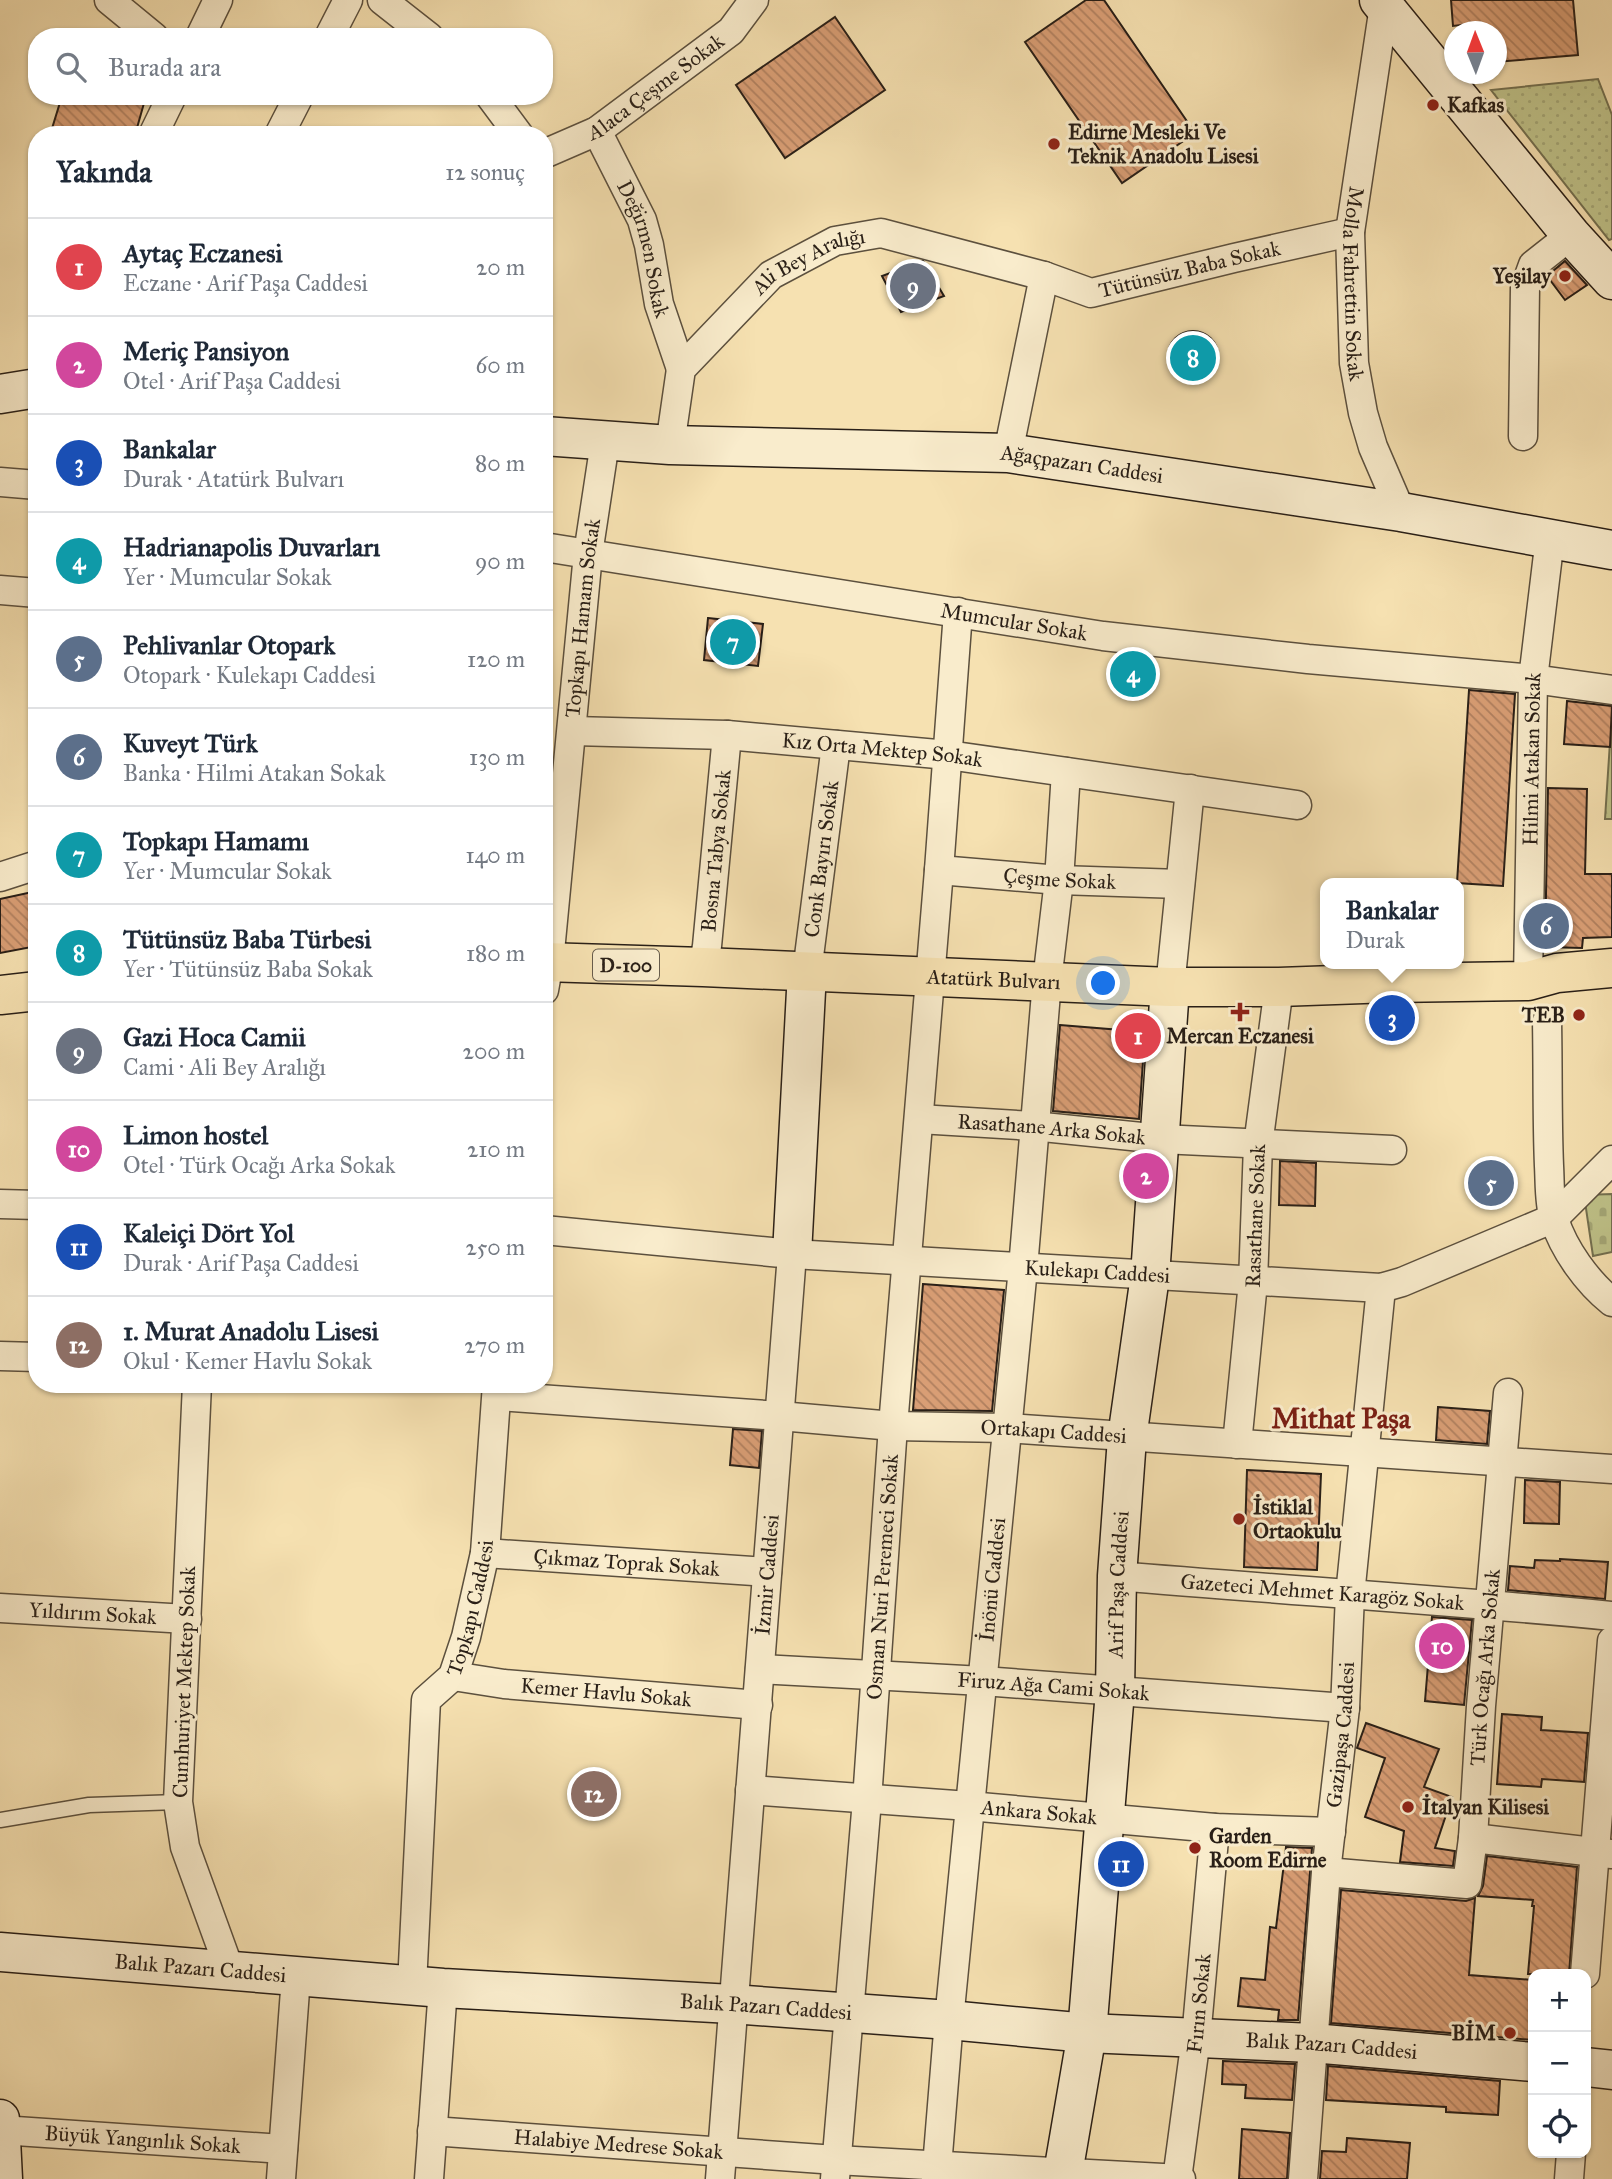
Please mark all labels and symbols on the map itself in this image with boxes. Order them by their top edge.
north arrow [1444,21,1507,84]
street label: Alaca Çeşme Sokak [583,28,729,147]
place label: Kafkas [1447,92,1504,118]
marker: Kafkas [1425,97,1441,113]
place label: Edirne Mesleki Ve Teknik Anadolu Lisesi [1067,119,1259,169]
marker: Edirne Mesleki Ve Teknik Anadolu Lisesi [1046,136,1062,152]
street label: Değirmen Sokak [611,176,676,321]
street label: Molla Fahrettin Sokak [1337,185,1370,383]
street label: Ali Bey Aralığı [745,223,867,301]
street label: Tütünsüz Baba Sokak [1096,235,1283,304]
pin: 9 [890,260,936,312]
place label: Yeşilay [1492,263,1552,289]
marker: Yeşilay [1557,268,1573,284]
pin: 8 [1170,332,1216,384]
street label: Ağaçpazarı Caddesi [999,440,1165,489]
street label: Topkapı Hamam Sokak [559,516,606,719]
street label: Mumcular Sokak [939,597,1090,646]
pin: 7 [710,616,756,668]
pin: 4 [1110,648,1156,700]
street label: Hilmi Atakan Sokak [1517,671,1547,846]
street label: Kız Orta Mektep Sokak [781,727,985,773]
street label: Bosna Tabya Sokak [695,768,737,933]
street label: Conk Bayırı Sokak [799,779,844,939]
street label: Çeşme Sokak [1002,862,1117,895]
pin: 6 [1523,900,1569,952]
road number: D-100 [593,950,659,981]
street label: Atatürk Bulvarı [925,964,1061,995]
your location [1086,966,1120,1000]
pin: 3 [1369,992,1415,1044]
place label: TEB [1521,1002,1565,1028]
marker: Mercan Eczanesi [1232,1004,1248,1020]
marker: TEB [1571,1007,1587,1023]
pin: 1 [1115,1010,1161,1062]
place label: Mercan Eczanesi [1166,1023,1314,1049]
street label: Rasathane Arka Sokak [957,1108,1147,1150]
street label: Rasathane Sokak [1240,1143,1271,1288]
pin: 2 [1123,1150,1169,1202]
pin: 5 [1468,1157,1514,1209]
street label: Kulekapı Caddesi [1024,1254,1171,1289]
district label: Mithat Paşa [1271,1401,1412,1436]
street label: Ortakapı Caddesi [981,1415,1128,1449]
street label: Osman Nuri Peremeci Sokak [861,1453,904,1701]
place label: İstiklal Ortaokulu [1253,1493,1342,1544]
street label: Arif Paşa Caddesi [1103,1510,1135,1659]
marker: İstiklal Ortaokulu [1231,1511,1247,1527]
street label: İzmir Caddesi [749,1513,785,1636]
street label: İnönü Caddesi [973,1516,1011,1643]
street label: Topkapı Caddesi [441,1539,499,1679]
street label: Çıkmaz Toprak Sokak [533,1543,721,1582]
street label: Cumhuriyet Mektep Sokak [167,1565,201,1798]
street label: Gazeteci Mehmet Karagöz Sokak [1179,1568,1466,1616]
street label: Türk Ocağı Arka Sokak [1464,1568,1506,1767]
street label: Yıldırım Sokak [28,1597,158,1630]
pin: 10 [1419,1620,1465,1672]
street label: Gazipaşa Caddesi [1321,1661,1360,1809]
street label: Firuz Ağa Cami Sokak [957,1667,1151,1706]
street label: Kemer Havlu Sokak [519,1672,693,1712]
pin: 12 [571,1768,617,1820]
place label: İtalyan Kilisesi [1422,1793,1549,1820]
street label: Ankara Sokak [979,1794,1099,1830]
marker: İtalyan Kilisesi [1400,1799,1416,1815]
place label: Garden Room Edirne [1209,1823,1327,1873]
pin: 11 [1098,1838,1144,1890]
marker: Garden Room Edirne [1187,1840,1203,1856]
street label: Balık Pazarı Caddesi [113,1948,287,1988]
street label: Fırın Sokak [1181,1952,1217,2055]
street label: Balık Pazarı Caddesi [679,1988,853,2026]
place label: BİM [1451,2019,1496,2046]
marker: BİM [1502,2025,1518,2041]
street label: Balık Pazarı Caddesi [1245,2027,1419,2065]
street label: Büyük Yangınlık Sokak [44,2120,242,2159]
street label: Halabiye Medrese Sokak [513,2124,724,2165]

